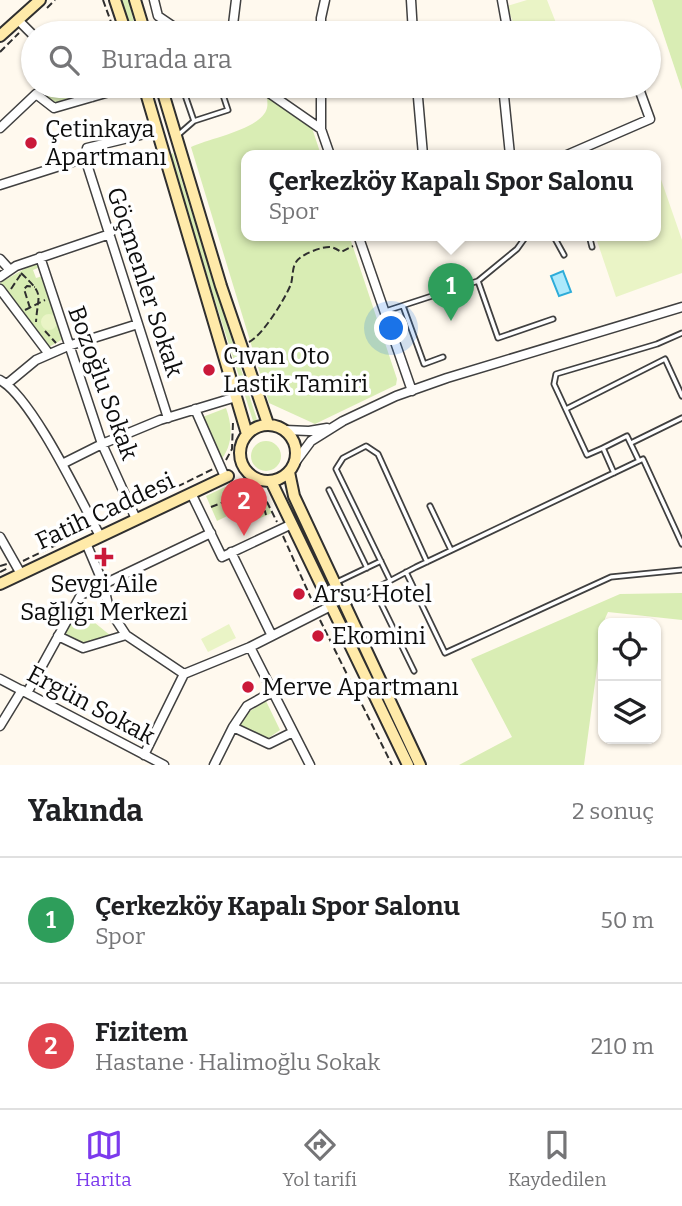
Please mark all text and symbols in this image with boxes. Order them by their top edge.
search box [21,21,661,98]
icon: search [45,41,83,79]
text: Burada ara [101,44,232,75]
place label: Çetinkaya Apartmanı [45,115,167,171]
marker: Çetinkaya Apartmanı [23,135,39,151]
popup [241,150,661,241]
text: Çerkezköy Kapalı Spor Salonu [269,166,633,197]
street label: Göçmenler Sokak [101,184,189,381]
text: Spor [269,197,319,225]
pin: 1 [428,263,474,321]
street label: Bozoğlu Sokak [62,302,144,464]
your location [374,311,408,345]
place label: Cıvan Oto Lastik Tamiri [223,342,368,398]
marker: Cıvan Oto Lastik Tamiri [201,362,217,378]
street label: Fatih Caddesi [31,467,179,555]
pin: 2 [221,478,267,536]
marker: Sevgi Aile Sağlığı Merkezi [94,547,114,567]
place label: Sevgi Aile Sağlığı Merkezi [20,570,188,626]
place label: Arsu Hotel [313,580,432,608]
marker: Arsu Hotel [291,586,307,602]
map controls [598,618,661,744]
button: locate [598,618,661,681]
place label: Ekomini [332,622,426,650]
marker: Ekomini [310,628,326,644]
street label: Ergün Sokak [22,660,160,751]
place label: Merve Apartmanı [262,673,459,701]
marker: Merve Apartmanı [240,679,256,695]
button: layers [598,681,661,744]
text: Yakında [28,793,143,829]
text: 2 sonuç [572,797,654,825]
text: Çerkezköy Kapalı Spor Salonu [95,891,460,922]
text: 1 [46,906,56,934]
text: 50 m [600,906,654,934]
text: Spor [95,922,145,950]
text: Fizitem [95,1017,188,1048]
text: 2 [45,1032,57,1060]
text: 210 m [591,1032,654,1060]
text: Hastane · Halimoğlu Sokak [95,1048,380,1076]
tab: Harita [76,1126,132,1191]
tab: Yol tarifi [283,1126,357,1191]
tab: Kaydedilen [508,1126,607,1191]

